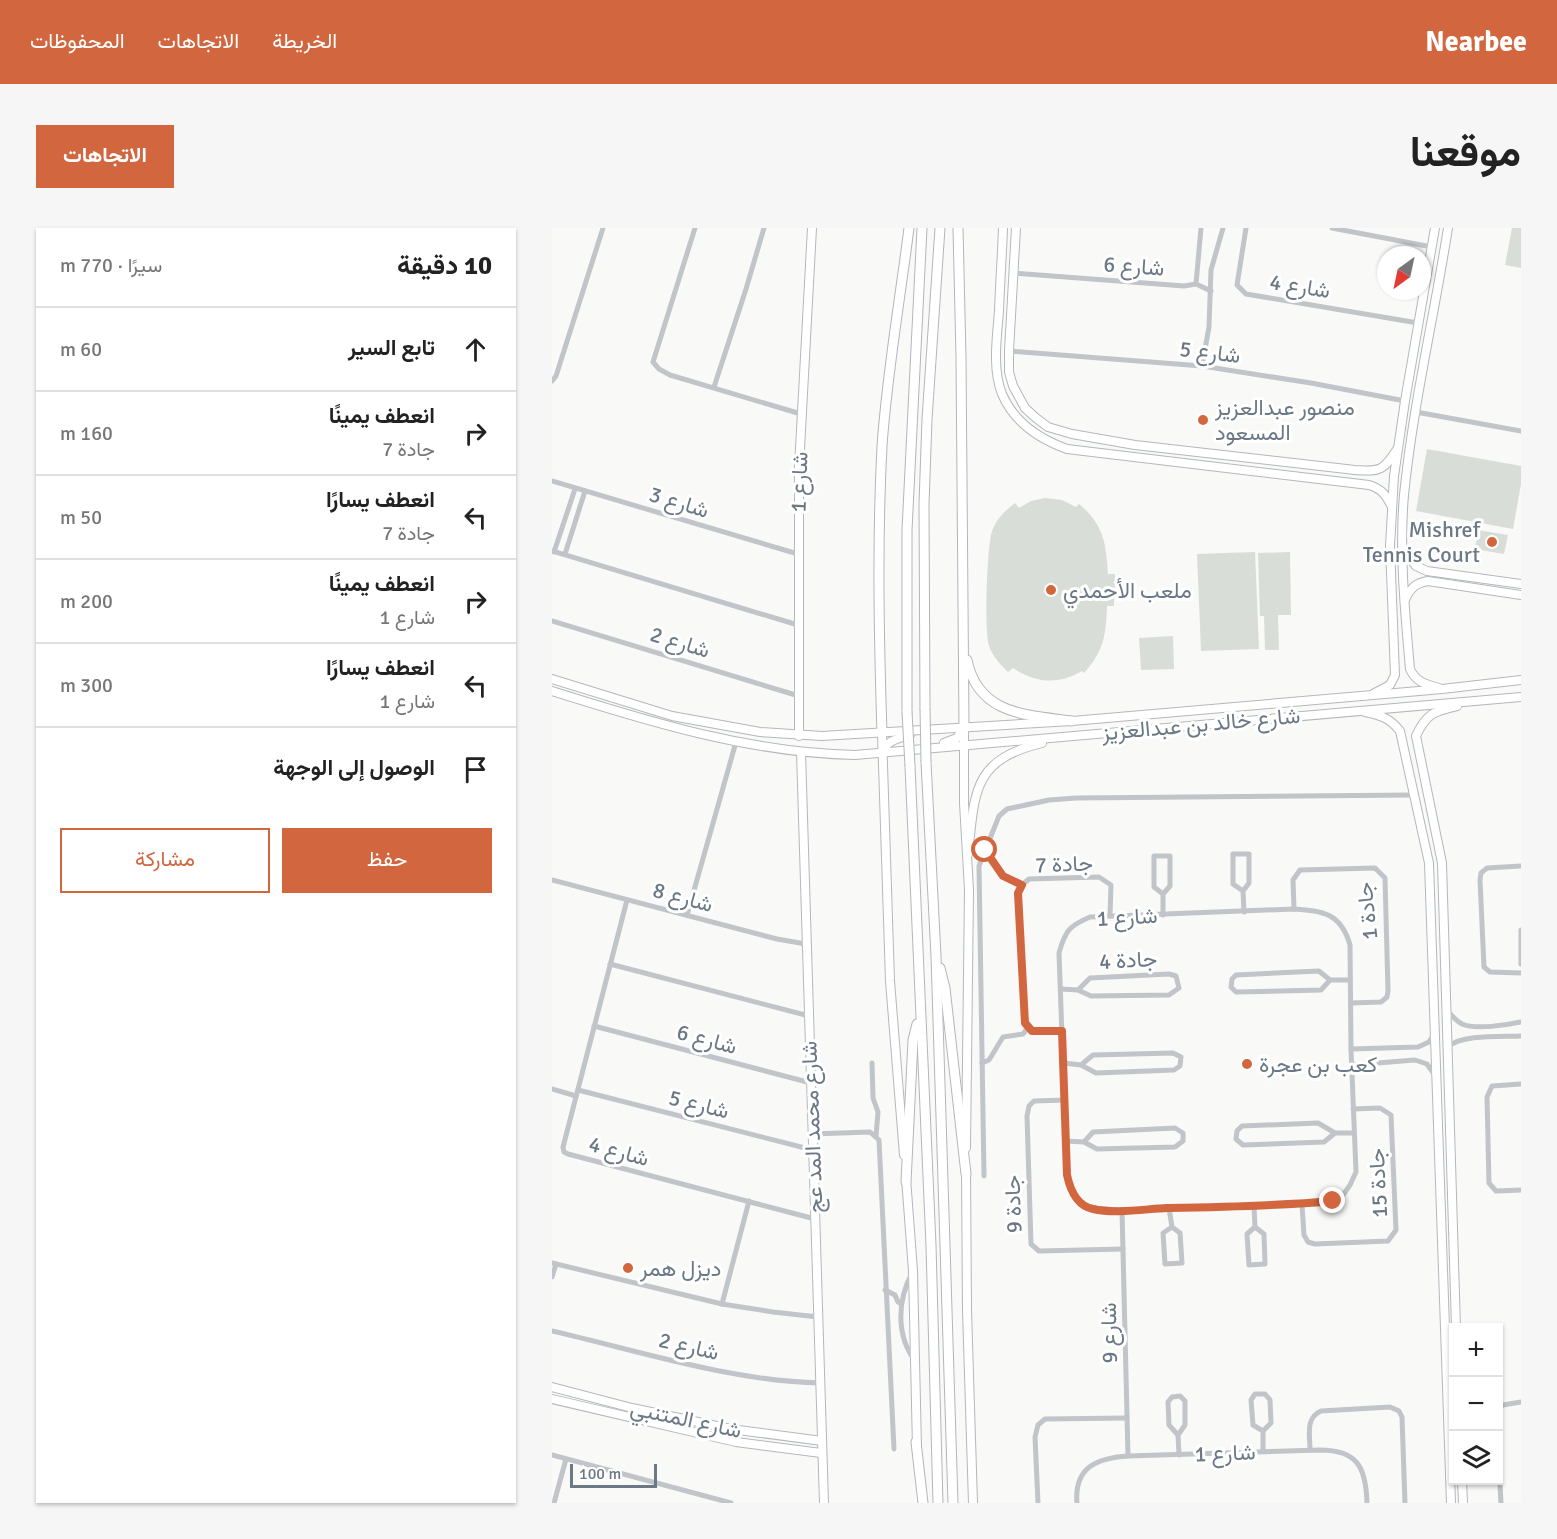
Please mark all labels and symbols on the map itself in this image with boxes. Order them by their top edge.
north arrow [1377,246,1431,300]
street label: شارع 6 [1103,250,1165,283]
street label: شارع 4 [1268,268,1332,305]
street label: شارع 5 [1178,335,1242,370]
place label: منصور عبدالعزيز المسعود [1214,394,1355,446]
marker: منصور عبدالعزيز المسعود [1196,413,1210,427]
street label: شارع 1 [784,451,815,513]
street label: شارع 3 [646,480,712,525]
place label: Mishref Tennis Court [1363,516,1482,568]
marker: Mishref Tennis Court [1485,535,1499,549]
place label: ملعب الأحمدي [1063,577,1192,609]
marker: ملعب الأحمدي [1044,583,1058,597]
street label: شارع 2 [647,620,713,665]
street label: شارع خالد بن عبدالعزيز [1100,702,1301,747]
route start [971,836,997,862]
street label: جادة 7 [1035,849,1093,879]
street label: شارع 8 [650,876,716,919]
street label: جادة 1 [1351,881,1383,941]
street label: شارع 1 [1096,902,1158,933]
street label: جادة 4 [1098,945,1158,975]
street label: شارع 6 [674,1018,740,1061]
street label: شارع محمد المد عج [796,1040,829,1214]
place label: كعب بن عجرة [1259,1051,1378,1078]
marker: كعب بن عجرة [1240,1057,1254,1071]
street label: شارع 5 [666,1084,732,1125]
street label: شارع 4 [586,1130,652,1173]
street label: جادة 15 [1363,1147,1393,1219]
street label: جادة 9 [998,1175,1028,1233]
route end [1319,1187,1345,1213]
place label: ديزل همر [639,1255,721,1282]
marker: ديزل همر [621,1261,635,1275]
street label: شارع 9 [1095,1302,1124,1364]
street label: شارع 2 [656,1326,722,1367]
street label: شارع المتنبي [627,1394,744,1449]
street label: شارع 1 [1194,1438,1256,1469]
scale bar [570,1461,657,1488]

